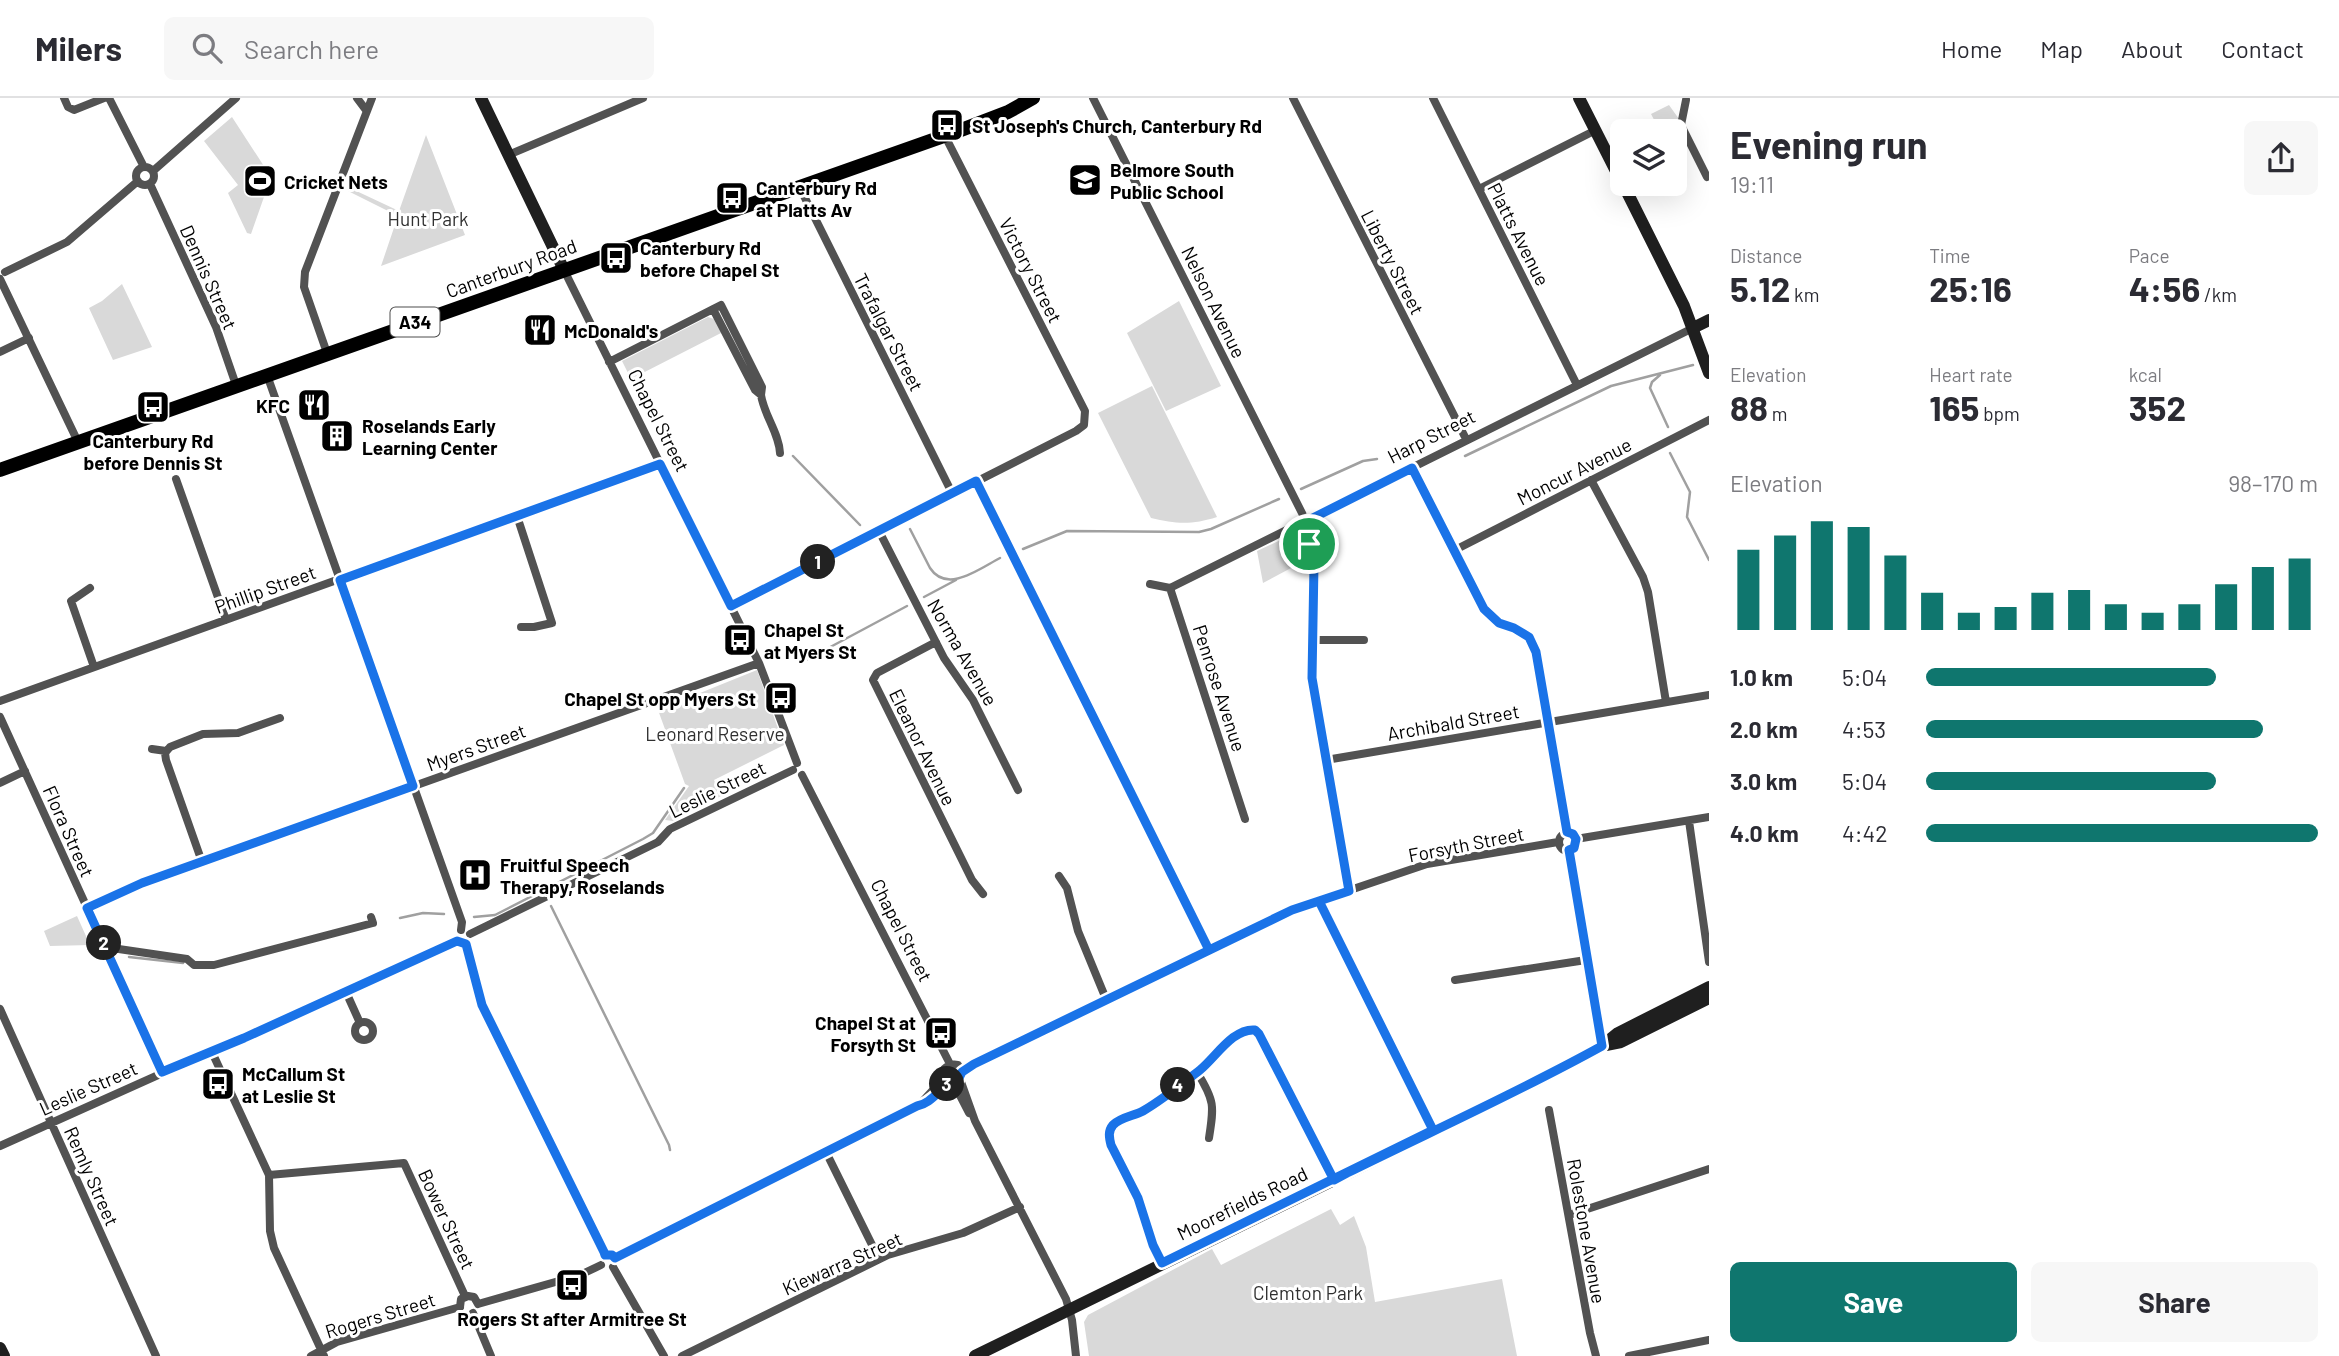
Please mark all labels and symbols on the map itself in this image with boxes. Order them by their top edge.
bus stop icon: St Joseph's Church, Canterbury Rd [928,106,966,144]
place label: St Joseph's Church, Canterbury Rd [972,114,1262,137]
place label: Belmore South Public School [1110,158,1234,203]
school or university icon: Belmore South Public School [1066,161,1104,199]
sports icon: Cricket Nets [241,162,279,200]
place label: Cricket Nets [284,170,388,193]
place label: Canterbury Rd at Platts Av [756,176,877,221]
bus stop icon: Canterbury Rd at Platts Av [713,179,751,217]
street label: Platts Avenue [1483,179,1555,289]
street label: Liberty Street [1357,206,1429,318]
park label: Hunt Park [388,207,468,230]
street label: Victory Street [995,214,1067,326]
street label: Dennis Street [176,221,242,333]
street label: Canterbury Road [442,234,580,302]
place label: Canterbury Rd before Chapel St [640,236,779,281]
bus stop icon: Canterbury Rd before Chapel St [597,239,635,277]
street label: Nelson Avenue [1177,242,1251,362]
street label: Trafalgar Street [849,269,929,395]
road number: A34 [390,308,440,336]
restaurant icon: McDonald's [521,311,559,349]
place label: McDonald's [564,319,658,342]
street label: Chapel Street [623,365,695,475]
restaurant icon: KFC [295,386,333,424]
bus stop icon: Canterbury Rd before Dennis St [134,388,172,426]
place label: KFC [256,394,290,417]
street label: Harp Street [1383,404,1479,468]
place label: Roselands Early Learning Center [362,414,498,459]
building icon: Roselands Early Learning Center [318,417,356,455]
place label: Canterbury Rd before Dennis St [83,429,223,474]
street label: Moncur Avenue [1513,432,1635,510]
pin [1279,514,1339,574]
pin: 1 [800,545,836,580]
street label: Phillip Street [211,560,319,618]
street label: Norma Avenue [923,594,1003,710]
place label: Chapel St at Myers St [764,618,857,663]
bus stop icon: Chapel St at Myers St [721,621,759,659]
street label: Penrose Avenue [1189,622,1251,754]
bus stop icon: Chapel St opp Myers St [762,679,800,717]
street label: Eleanor Avenue [885,685,961,809]
place label: Chapel St opp Myers St [564,687,756,710]
street label: Archibald Street [1385,699,1521,745]
street label: Myers Street [423,718,529,776]
park label: Leonard Reserve [645,722,785,745]
street label: Leslie Street [665,756,769,822]
street label: Flora Street [39,782,99,880]
street label: Forsyth Street [1406,822,1526,866]
place label: Fruitful Speech Therapy, Roselands [500,853,664,898]
hospital icon: Fruitful Speech Therapy, Roselands [456,856,494,894]
street label: Chapel Street [866,875,938,985]
pin: 2 [86,926,122,960]
place label: Chapel St at Forsyth St [815,1011,916,1056]
bus stop icon: Chapel St at Forsyth St [922,1014,960,1052]
street label: Leslie Street [35,1056,141,1120]
place label: McCallum St at Leslie St [242,1062,345,1107]
bus stop icon: McCallum St at Leslie St [199,1065,237,1103]
pin: 3 [930,1066,964,1102]
pin: 4 [1160,1068,1196,1102]
street label: Remly Street [60,1123,124,1229]
street label: Rolestone Avenue [1563,1157,1611,1305]
street label: Moorefields Road [1173,1161,1311,1245]
street label: Bower Street [414,1165,480,1273]
street label: Kiewarra Street [779,1226,905,1300]
bus stop icon: Rogers St after Armitree St [553,1266,591,1304]
park label: Clemton Park [1253,1281,1363,1304]
street label: Rogers Street [322,1287,438,1343]
place label: Rogers St after Armitree St [457,1307,687,1330]

